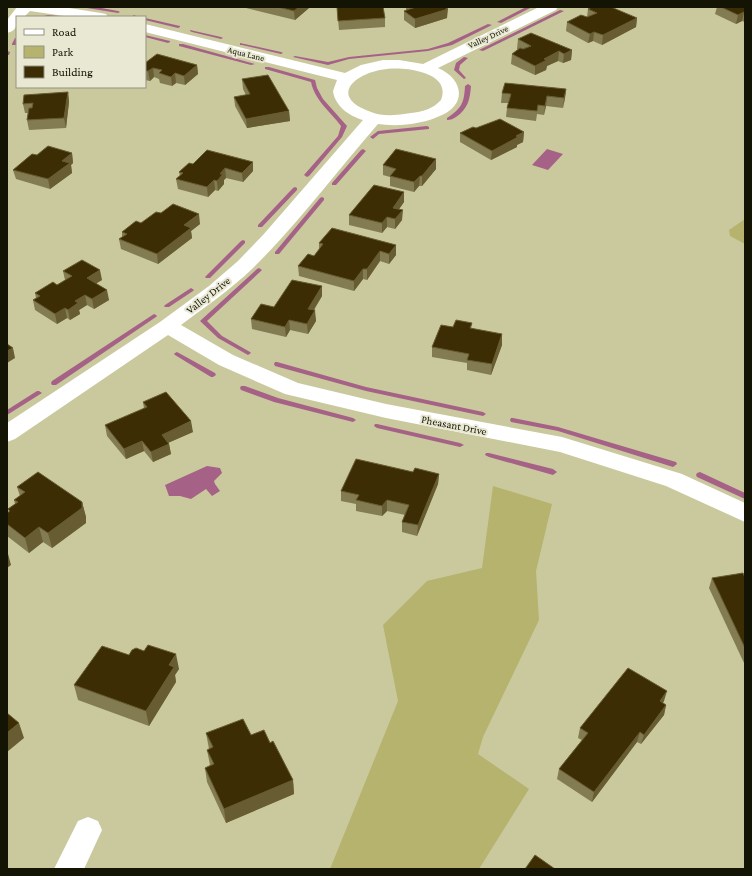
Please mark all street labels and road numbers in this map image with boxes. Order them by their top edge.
street label: Valley Drive [466,23,510,51]
street label: Aqua Lane [226,45,266,63]
street label: Valley Drive [184,274,233,317]
street label: Pheasant Drive [420,413,488,437]

